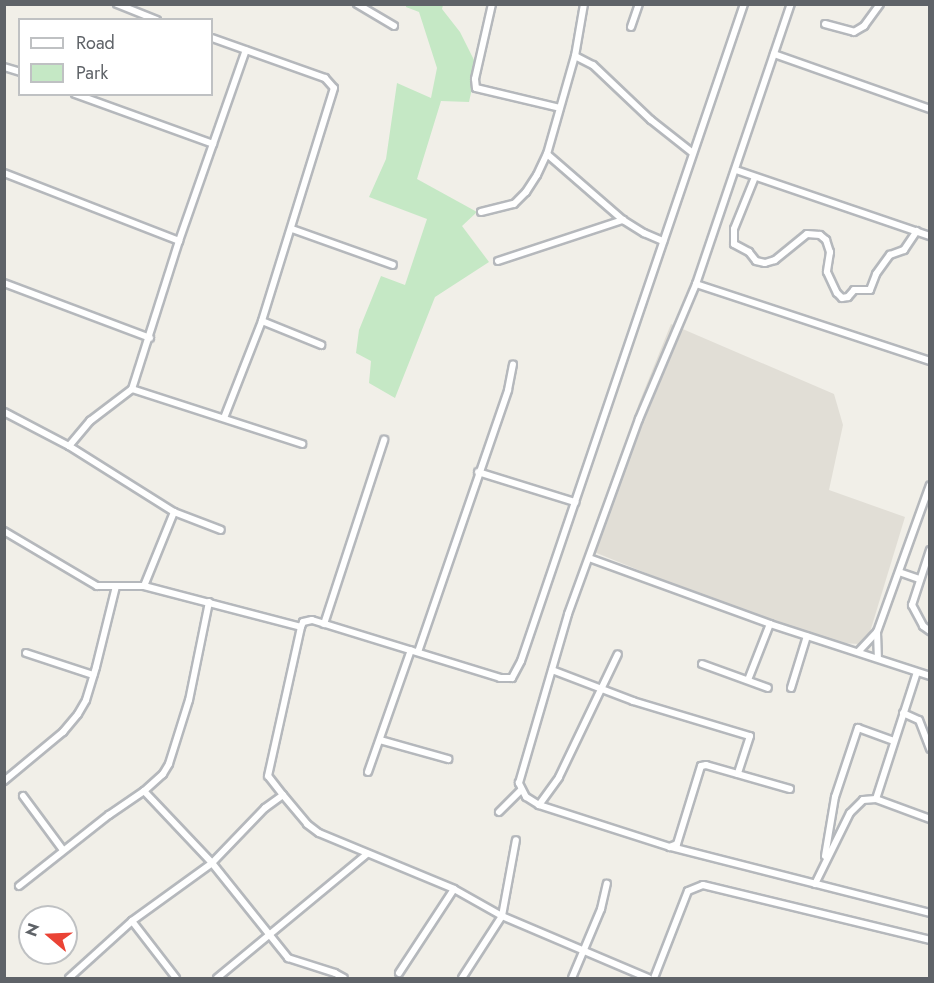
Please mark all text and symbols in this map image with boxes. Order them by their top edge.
legend [18,18,213,96]
text: Road [76,30,115,56]
text: Park [76,60,108,86]
north arrow [18,905,78,965]
text: N [19,920,45,939]

